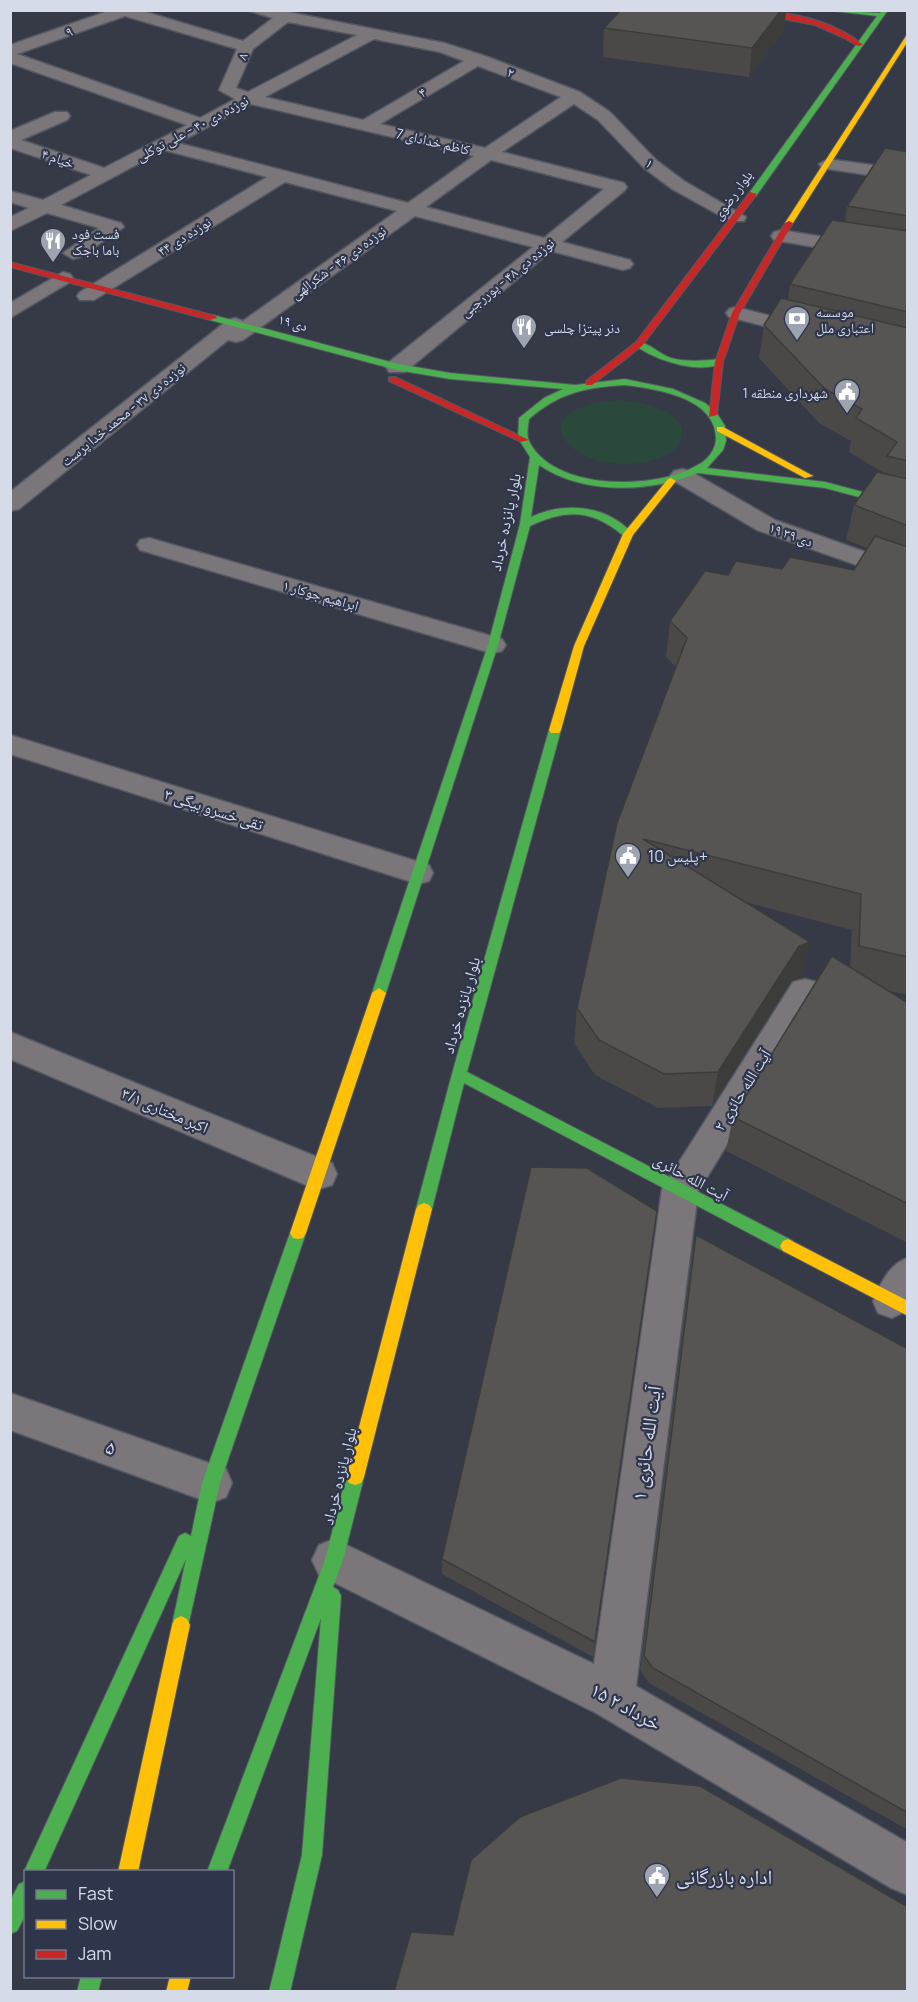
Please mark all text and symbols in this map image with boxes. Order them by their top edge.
street label: ۹ [63,21,75,41]
street label: ۸ [232,49,252,63]
street label: ۲ [505,62,517,82]
street label: ۴ [415,82,429,102]
street label: نوزده دی ۴۰ - علی توکلی [133,90,252,166]
street label: 7 کاظم خدادای [394,123,472,160]
street label: ۴ خیام [39,144,77,173]
street label: ۱ [641,154,659,172]
street label: بلوار رضوی [708,166,757,224]
street label: نوزده دی ۴۴ [154,212,215,260]
street label: نوزده دی ۴۶ - شکرالهی [286,221,390,303]
place label: فست فود باما باجک [72,224,120,259]
restaurant icon: فست فود باما باجک [38,226,68,264]
street label: نوزده دی ۴۸ - پوررجبی [456,233,558,321]
place label: موسسه اعتباری ملل [816,302,874,337]
bank icon: موسسه اعتباری ملل [782,304,812,342]
street label: ۱۹ دی [276,309,310,335]
restaurant icon: دنر پیتزا چلسی [509,312,539,350]
place label: دنر پیتزا چلسی [544,318,620,337]
street label: نوزده دی ۳۷ - محمد خدا پرست [57,358,189,470]
public building icon: شهرداری منطقه 1 [832,377,862,415]
place label: شهرداری منطقه 1 [743,383,828,402]
street label: بلوار پانزده خرداد [484,471,526,573]
street label: ۱۹ دی ۳۹ [767,517,816,551]
street label: ۱ ابراهیم جوکار [281,575,361,616]
street label: ۳ تقی خسرو بیگی [162,783,267,835]
public building icon: پلیس 10+ [613,841,643,879]
place label: پلیس 10+ [648,845,708,867]
street label: بلوار پانزده خرداد [437,954,485,1056]
street label: آیت الله حائری ۲ [708,1044,776,1135]
street label: ۳/۱ اکبر مختاری [118,1082,212,1138]
street label: آیت الله حائری [650,1148,733,1206]
street label: آیت الله حائری ۱ [625,1383,668,1502]
street label: بلوار پانزده خرداد [316,1425,362,1527]
street label: ۵ [102,1433,120,1461]
street label: ۱۵ خرداد ۲ [586,1676,666,1737]
public building icon: اداره بازرگانی [642,1861,672,1899]
place label: اداره بازرگانی [676,1863,772,1890]
legend [24,1870,234,1978]
text: Fast [78,1881,113,1905]
text: Slow [78,1911,118,1935]
text: Jam [78,1941,112,1965]

